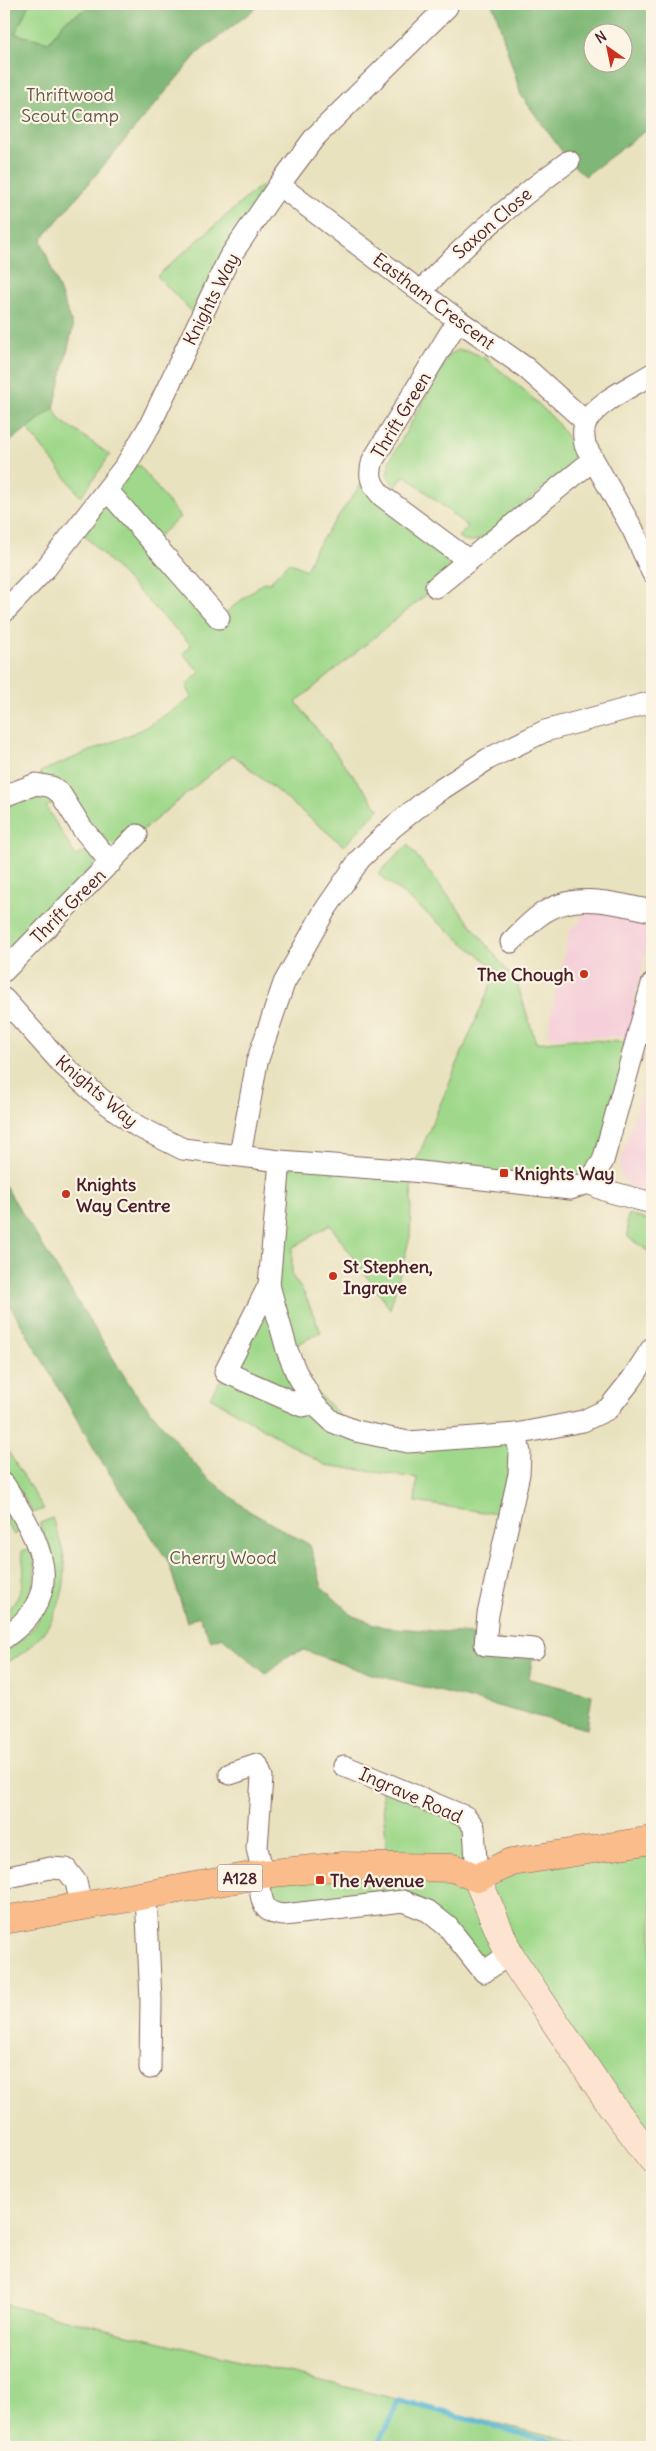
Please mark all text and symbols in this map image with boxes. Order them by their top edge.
north arrow [584,22,634,72]
text: N [592,27,610,47]
park label: Thriftwood Scout Camp [21,83,119,127]
street label: Saxon Close [448,182,536,264]
street label: Eastham Crescent [368,248,500,354]
street label: Knights Way [178,249,244,349]
street label: Thrift Green [366,367,436,463]
street label: Thrift Green [26,864,110,948]
place label: The Chough [477,963,575,986]
marker: The Chough [578,968,590,980]
street label: Knights Way [51,1050,143,1132]
place label: Knights Way [514,1162,615,1185]
marker: Knights Way [498,1167,510,1179]
place label: Knights Way Centre [76,1173,171,1217]
marker: Knights Way Centre [60,1188,72,1200]
place label: St Stephen, Ingrave [343,1255,433,1299]
marker: St Stephen, Ingrave [327,1270,339,1282]
park label: Cherry Wood [169,1546,277,1569]
street label: Ingrave Road [356,1762,467,1828]
road number: A128 [218,1865,262,1892]
place label: The Avenue [330,1869,424,1892]
marker: The Avenue [314,1874,326,1886]

